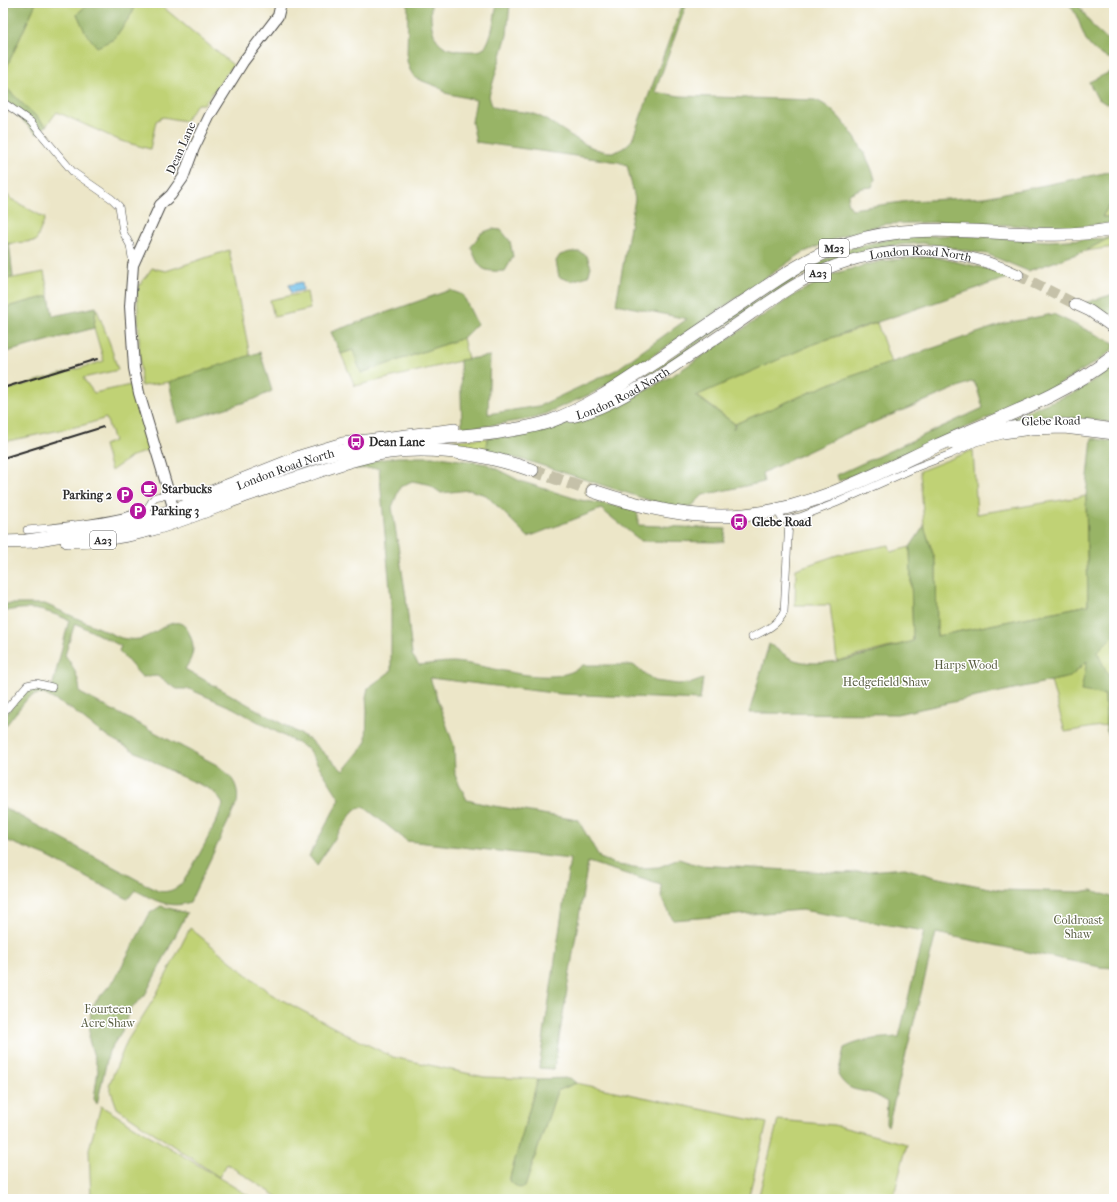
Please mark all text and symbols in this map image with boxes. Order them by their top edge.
street label: Dean Lane [163,120,199,176]
road number: M23 [819,239,849,257]
street label: London Road North [868,244,973,265]
road number: A23 [805,264,831,282]
street label: London Road North [575,364,672,423]
street label: Glebe Road [1021,413,1081,429]
bus stop icon: Dean Lane [346,432,366,452]
place label: Dean Lane [369,435,425,449]
street label: London Road North [234,446,336,493]
cafe icon: Starbucks [139,479,159,499]
place label: Starbucks [162,482,212,496]
parking icon: Parking 2 [115,485,135,505]
place label: Parking 2 [62,488,113,503]
parking icon: Parking 3 [128,501,148,521]
place label: Parking 3 [151,504,199,519]
bus stop icon: Glebe Road [729,512,749,532]
place label: Glebe Road [752,515,812,529]
road number: A23 [90,531,116,549]
park label: Harps Wood [934,658,998,672]
park label: Hedgefield Shaw [843,675,930,689]
park label: Coldroast Shaw [1053,913,1103,941]
park label: Fourteen Acre Shaw [80,1002,136,1030]

